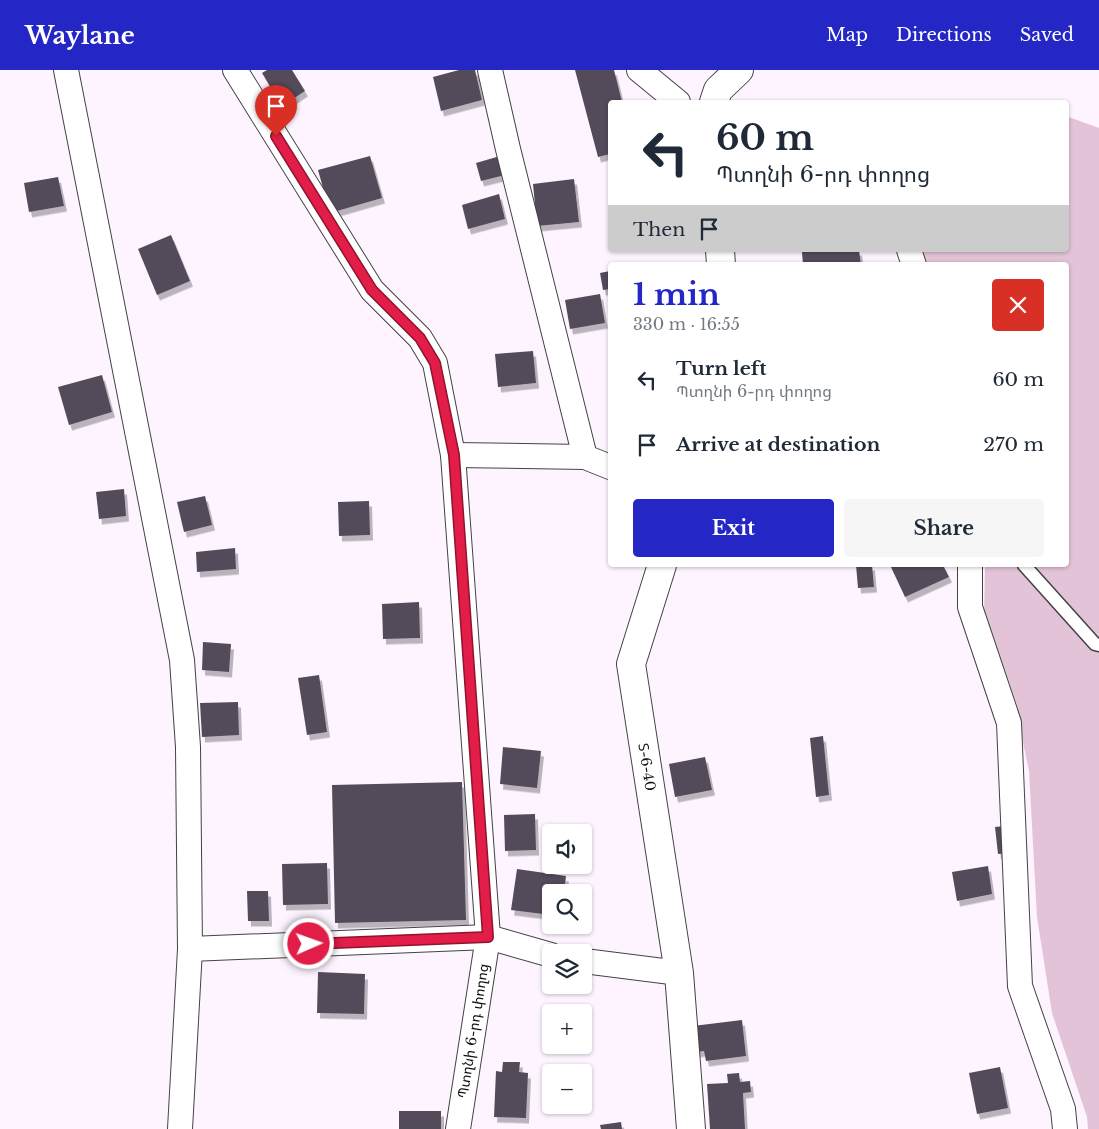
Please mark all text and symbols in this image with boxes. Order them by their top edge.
text: Waylane [25,21,135,50]
text: Map [826,24,868,46]
text: Directions [896,24,992,46]
text: Saved [1020,24,1074,46]
pin [255,85,297,136]
icon: arrive [262,92,290,120]
text: 60 m [716,116,814,159]
icon: left [633,120,698,185]
text: Պտղնի 6-րդ փողոց [716,161,930,188]
icon: arrive [695,215,723,243]
text: Then [633,218,685,241]
text: 1 min [633,276,720,313]
button: close [992,279,1044,331]
text: 330 m · 16:55 [633,314,740,334]
text: Turn left [676,357,767,380]
icon: left [633,366,661,394]
text: 60 m [992,368,1044,391]
text: Պտղնի 6-րդ փողոց [676,381,832,401]
icon: arrive [633,431,661,459]
text: Arrive at destination [676,433,880,456]
text: 270 m [983,433,1044,456]
button: Exit [633,499,834,557]
button: Share [844,499,1044,557]
street label: Տ-6-40 [634,742,660,792]
map controls [542,824,592,1114]
button: sound [542,824,592,874]
button: search [542,884,592,934]
position arrow [282,917,334,969]
button: layers [542,944,592,994]
street label: Պտղնի 6-րդ փողոց [453,962,493,1100]
button: + [542,1004,592,1054]
button: − [542,1064,592,1114]

